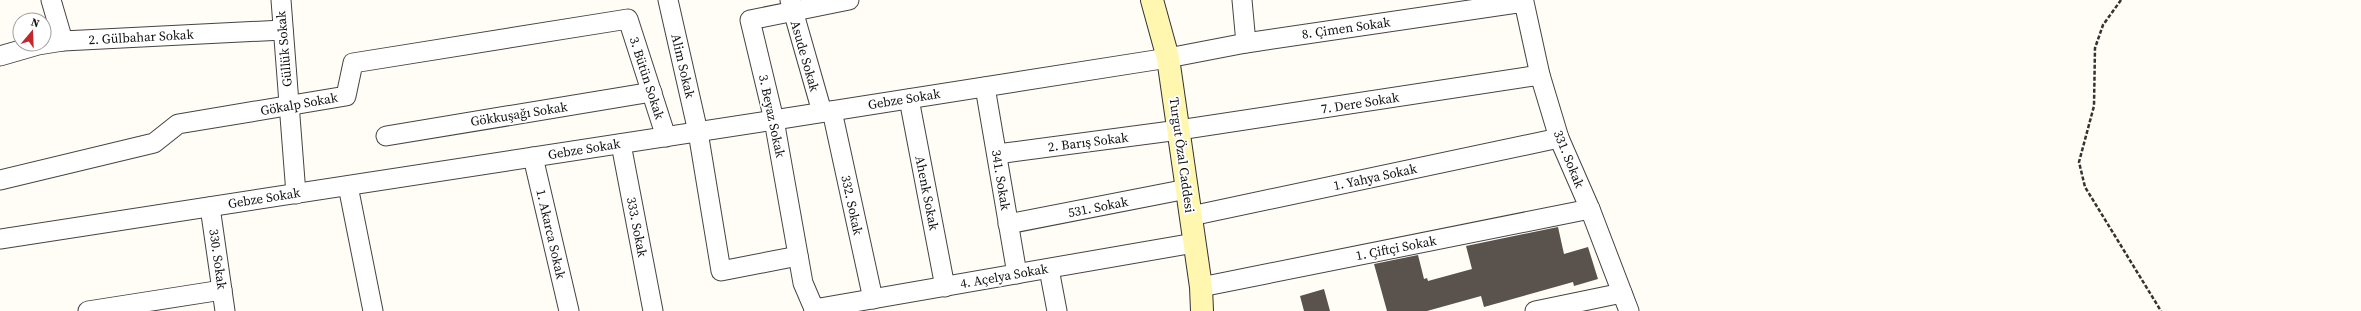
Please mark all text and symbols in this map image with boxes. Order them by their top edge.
street label: Güllük Sokak [272,9,296,88]
north arrow [12,12,52,52]
street label: 8. Çimen Sokak [1301,13,1392,43]
text: N [29,15,41,31]
street label: Asude Sokak [787,18,824,94]
street label: 2. Gülbahar Sokak [88,26,195,48]
street label: Alim Sokak [667,32,699,101]
street label: 3. Bütün Sokak [626,34,669,122]
street label: 3. Beyaz Sokak [755,73,789,160]
street label: Gebze Sokak [867,85,942,113]
street label: 7. Dere Sokak [1320,88,1401,118]
street label: Gökalp Sokak [259,89,340,119]
street label: Turgut Özal Caddesi [1165,96,1199,214]
street label: Gökkuşağı Sokak [469,98,570,130]
street label: 331. Sokak [1550,128,1589,191]
street label: 2. Barış Sokak [1047,129,1130,155]
street label: Gebze Sokak [547,135,622,163]
street label: 341. Sokak [988,149,1014,212]
street label: Ahenk Sokak [911,154,943,233]
street label: 1. Yahya Sokak [1332,160,1419,194]
street label: 332. Sokak [837,173,867,237]
street label: Gebze Sokak [227,184,302,212]
street label: 1. Akarca Sokak [532,187,570,281]
street label: 531. Sokak [1066,193,1130,221]
street label: 333. Sokak [623,195,651,259]
street label: 330. Sokak [205,228,231,291]
street label: 1. Çiftçi Sokak [1354,232,1439,264]
street label: 4. Açelya Sokak [959,260,1050,292]

